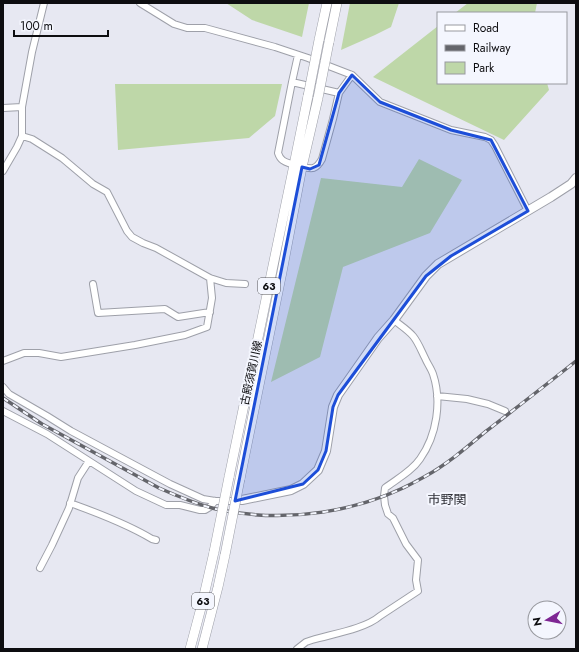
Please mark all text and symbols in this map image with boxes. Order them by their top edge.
scale bar [14,12,108,38]
legend [437,12,567,84]
text: 100 m [20,17,53,35]
text: Road [473,19,499,37]
text: Railway [473,39,511,57]
text: Park [473,59,495,77]
road number: 63 [258,278,280,294]
street label: 古殿須賀川線 [236,339,266,407]
district label: 市野関 [427,490,467,509]
road number: 63 [192,593,214,609]
north arrow [527,600,567,640]
text: N [529,616,546,627]

